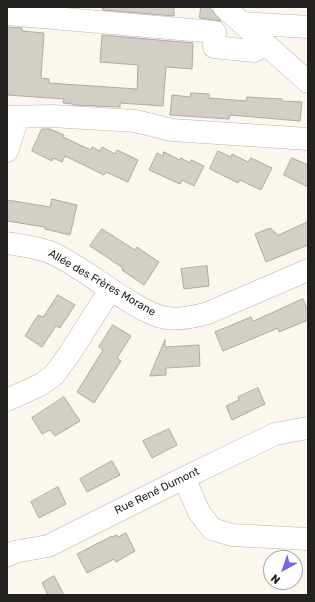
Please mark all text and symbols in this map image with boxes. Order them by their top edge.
street label: Allée des Frères Morane [46,247,158,319]
street label: Rue René Dumont [112,465,202,517]
north arrow [263,550,303,590]
text: N [268,571,283,586]

